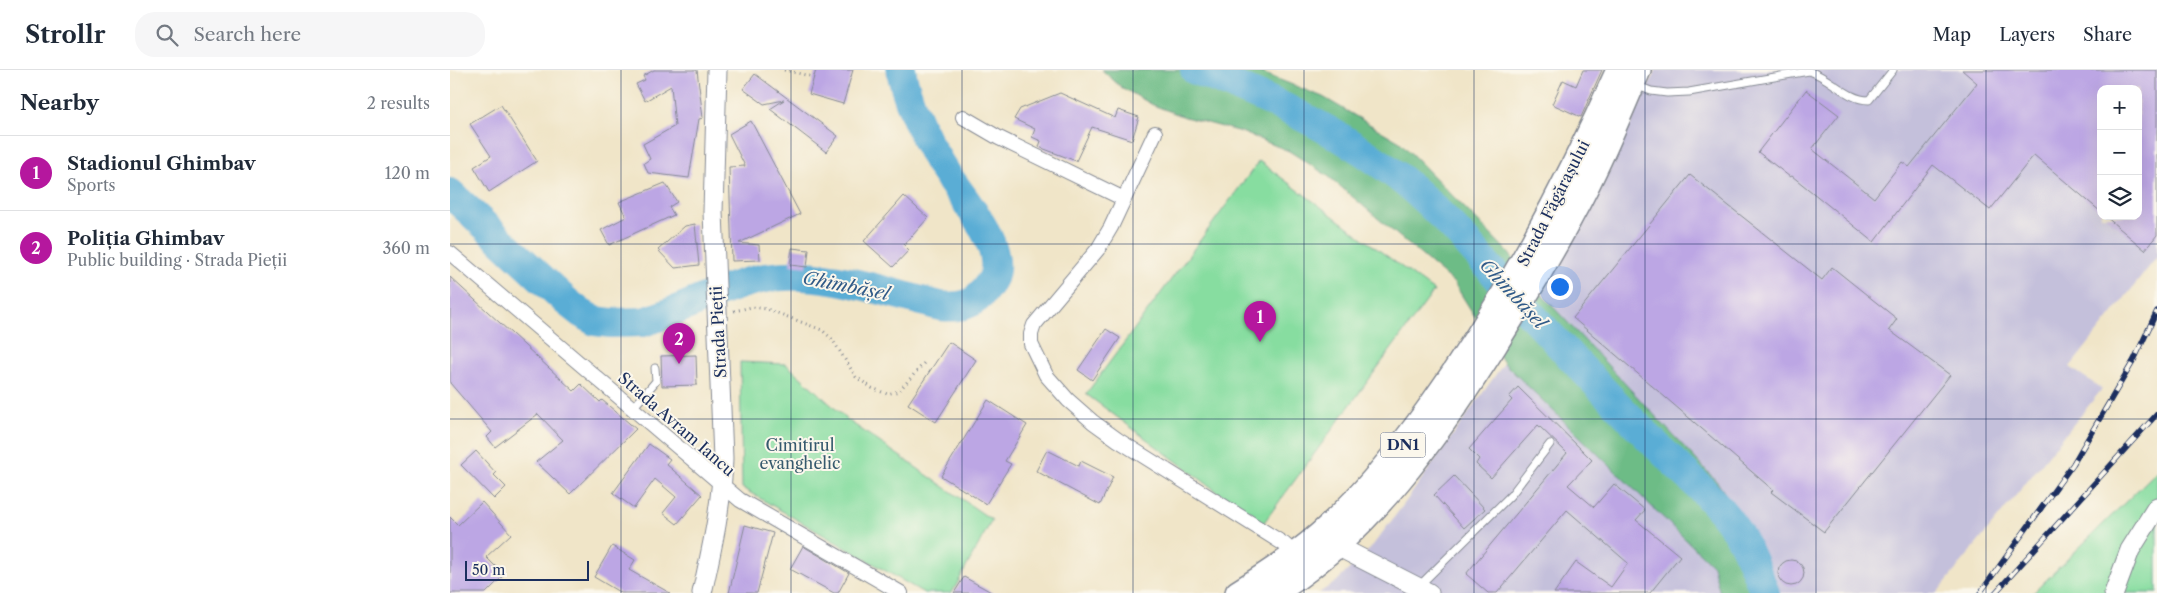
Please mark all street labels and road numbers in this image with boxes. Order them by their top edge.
street label: Strada Făgărașului [1513,136,1594,270]
street label: Strada Pieții [706,285,730,379]
street label: Strada Avram Iancu [614,368,740,480]
road number: DN1 [1380,432,1426,458]

